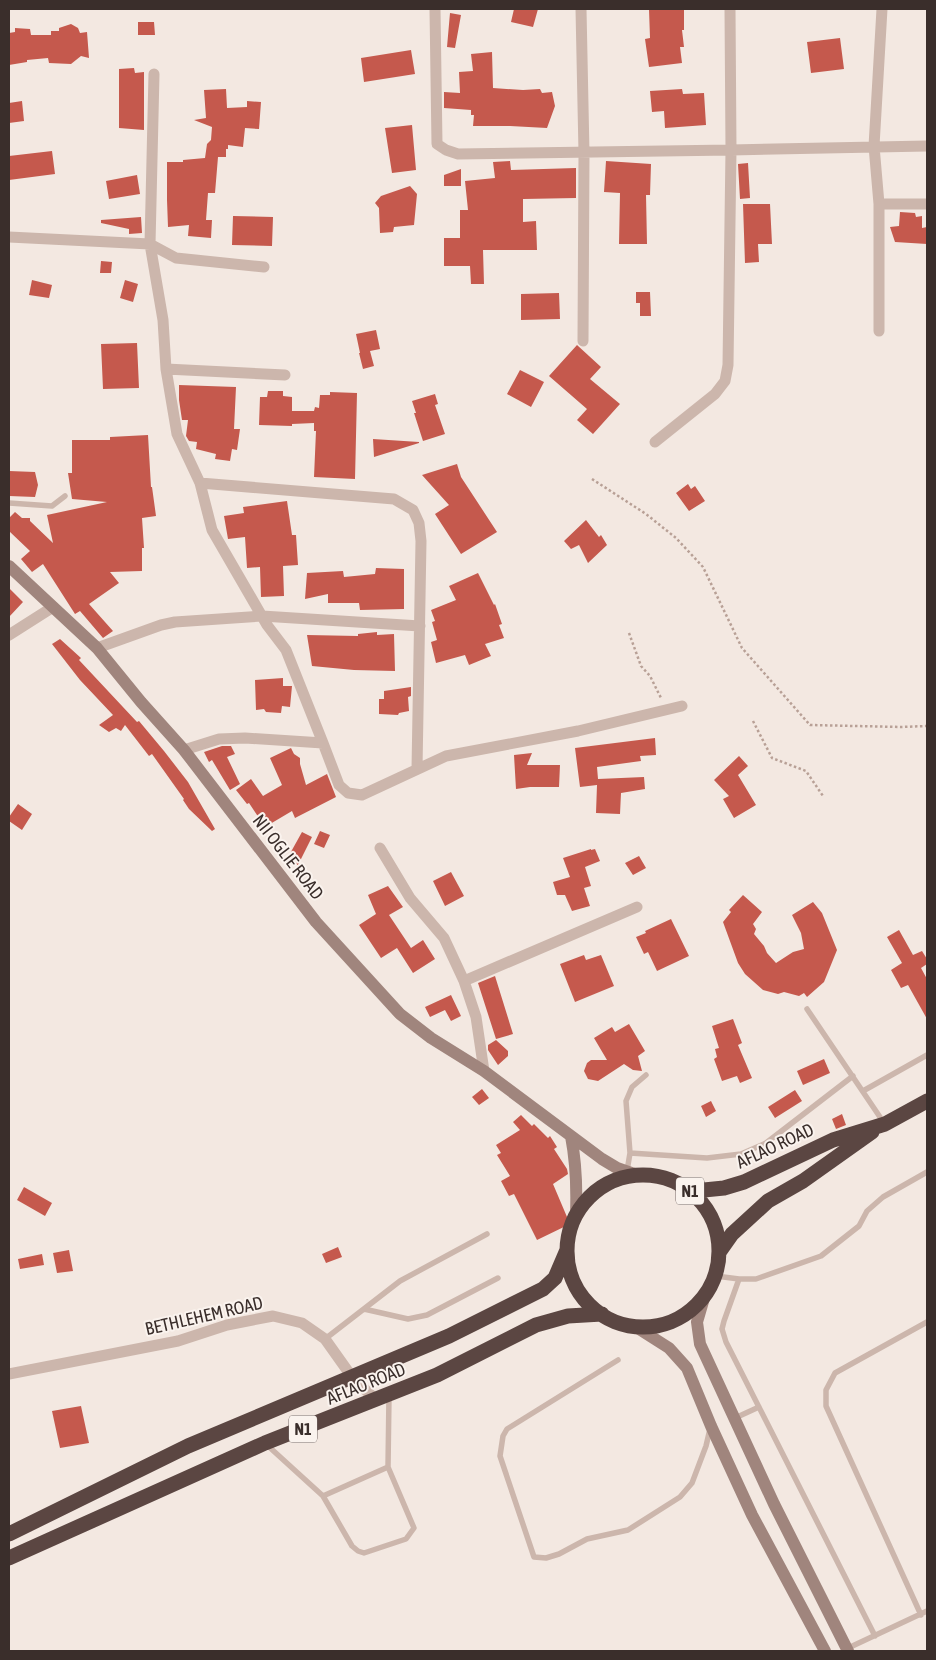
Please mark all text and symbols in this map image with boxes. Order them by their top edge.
street label: NII OGLIE ROAD [249,810,328,903]
street label: AFLAO ROAD [733,1118,817,1173]
road number: N1 [676,1178,704,1204]
street label: BETHLEHEM ROAD [143,1292,265,1339]
street label: AFLAO ROAD [323,1358,408,1409]
road number: N1 [289,1416,317,1442]

